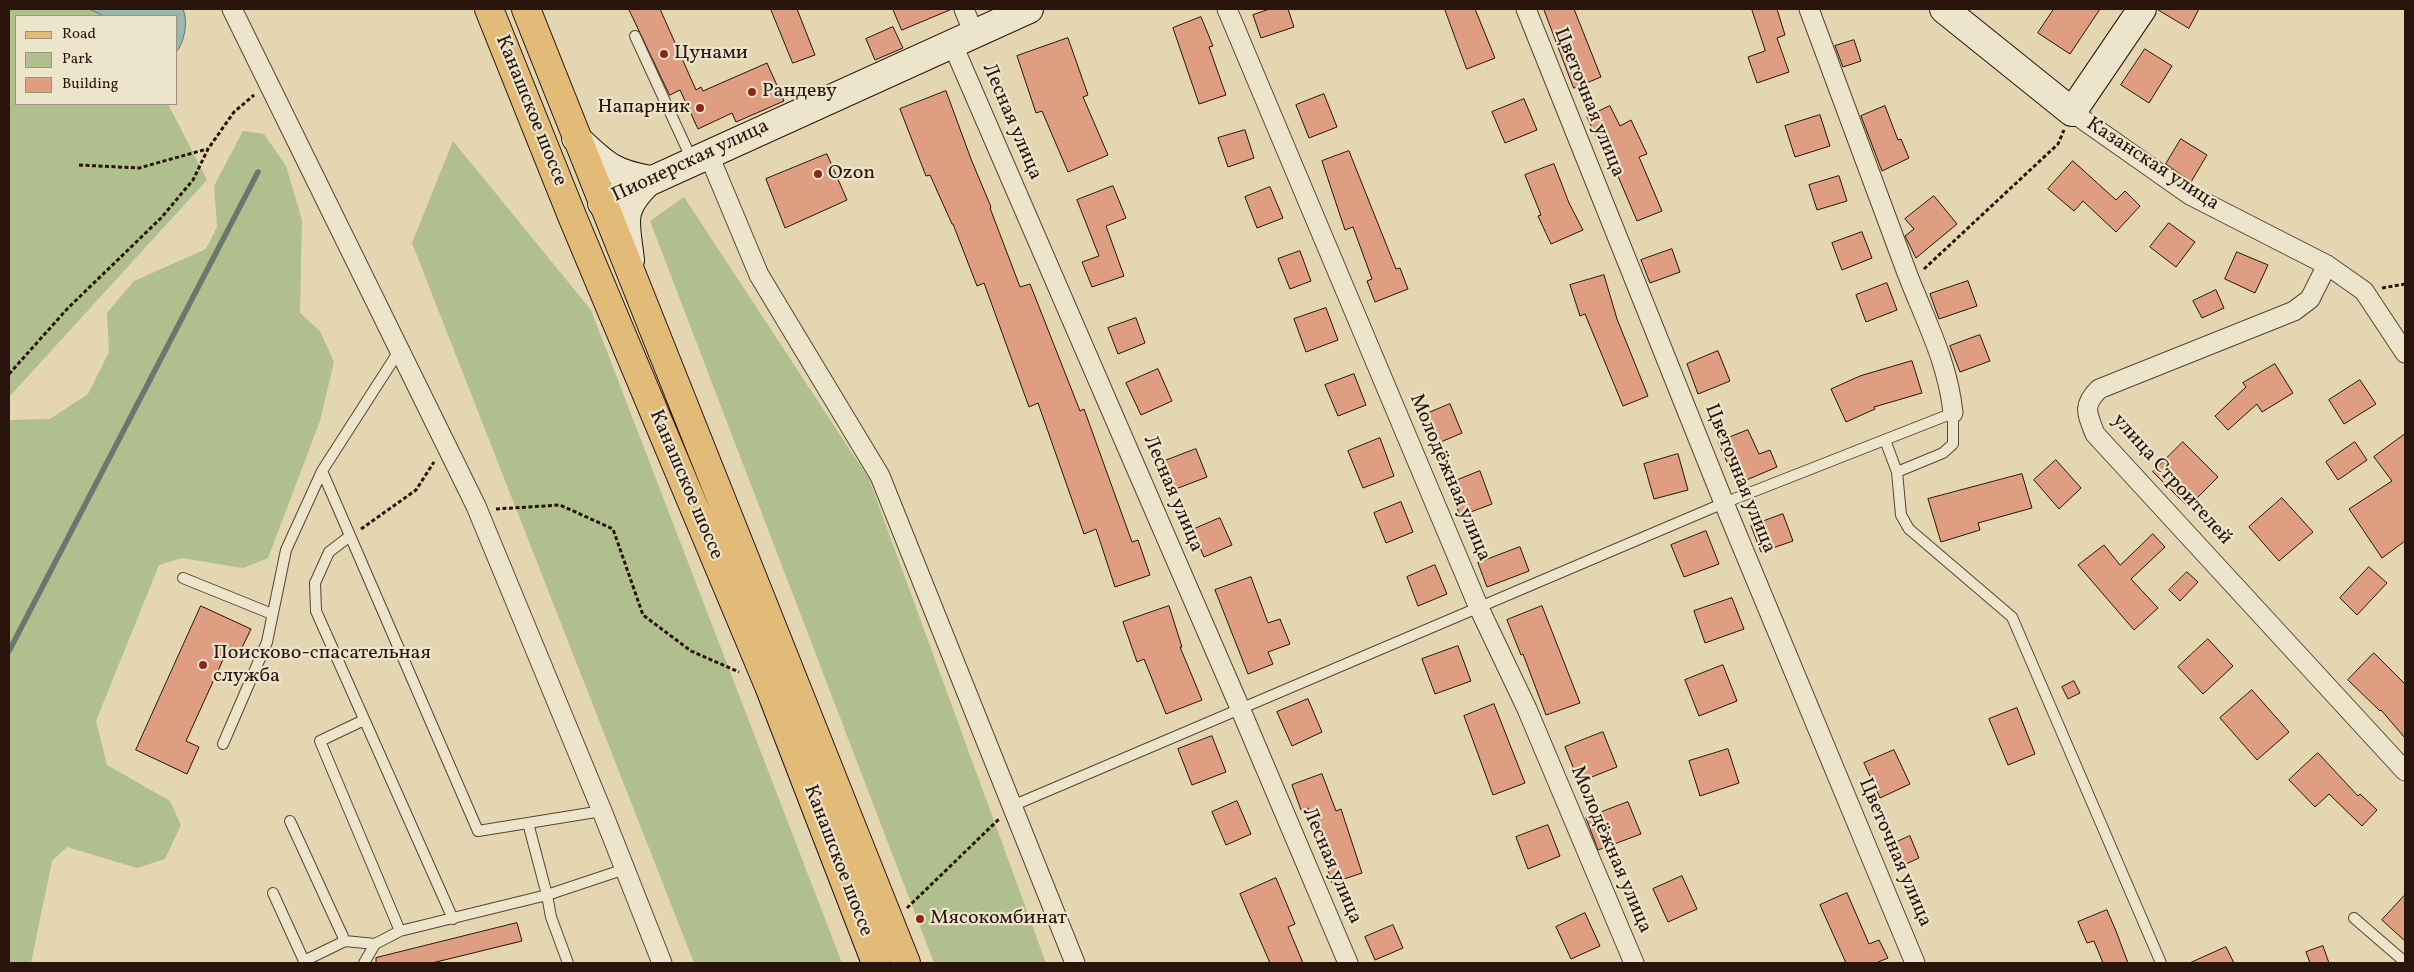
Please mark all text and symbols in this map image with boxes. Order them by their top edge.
legend [15,15,178,105]
text: Road [62,24,96,45]
street label: Цветочная улица [1547,25,1629,181]
street label: Канашское шоссе [489,32,571,190]
place label: Цунами [674,42,748,66]
marker: Цунами [658,48,670,60]
text: Park [62,49,93,70]
street label: Лесная улица [976,60,1046,184]
text: Building [62,74,118,95]
place label: Рандеву [762,80,837,104]
marker: Рандеву [746,86,758,98]
place label: Напарник [598,96,690,120]
marker: Напарник [694,102,706,114]
street label: Казанская улица [2081,113,2223,217]
street label: Пионерская улица [609,115,773,209]
place label: Ozon [828,162,875,186]
marker: Ozon [812,168,824,180]
street label: Молодёжная улица [1403,391,1495,565]
street label: Цветочная улица [1698,401,1780,557]
street label: Канашское шоссе [643,407,727,563]
street label: улица Строителей [2106,409,2236,551]
street label: Лесная улица [1137,432,1207,556]
place label: Поисково-спасательная служба [213,642,431,689]
marker: Поисково-спасательная служба [197,659,209,671]
street label: Молодёжная улица [1564,763,1656,937]
street label: Цветочная улица [1852,775,1936,931]
street label: Канашское шоссе [797,782,877,940]
street label: Лесная улица [1296,804,1366,928]
place label: Мясокомбинат [930,907,1067,931]
marker: Мясокомбинат [914,913,926,925]

